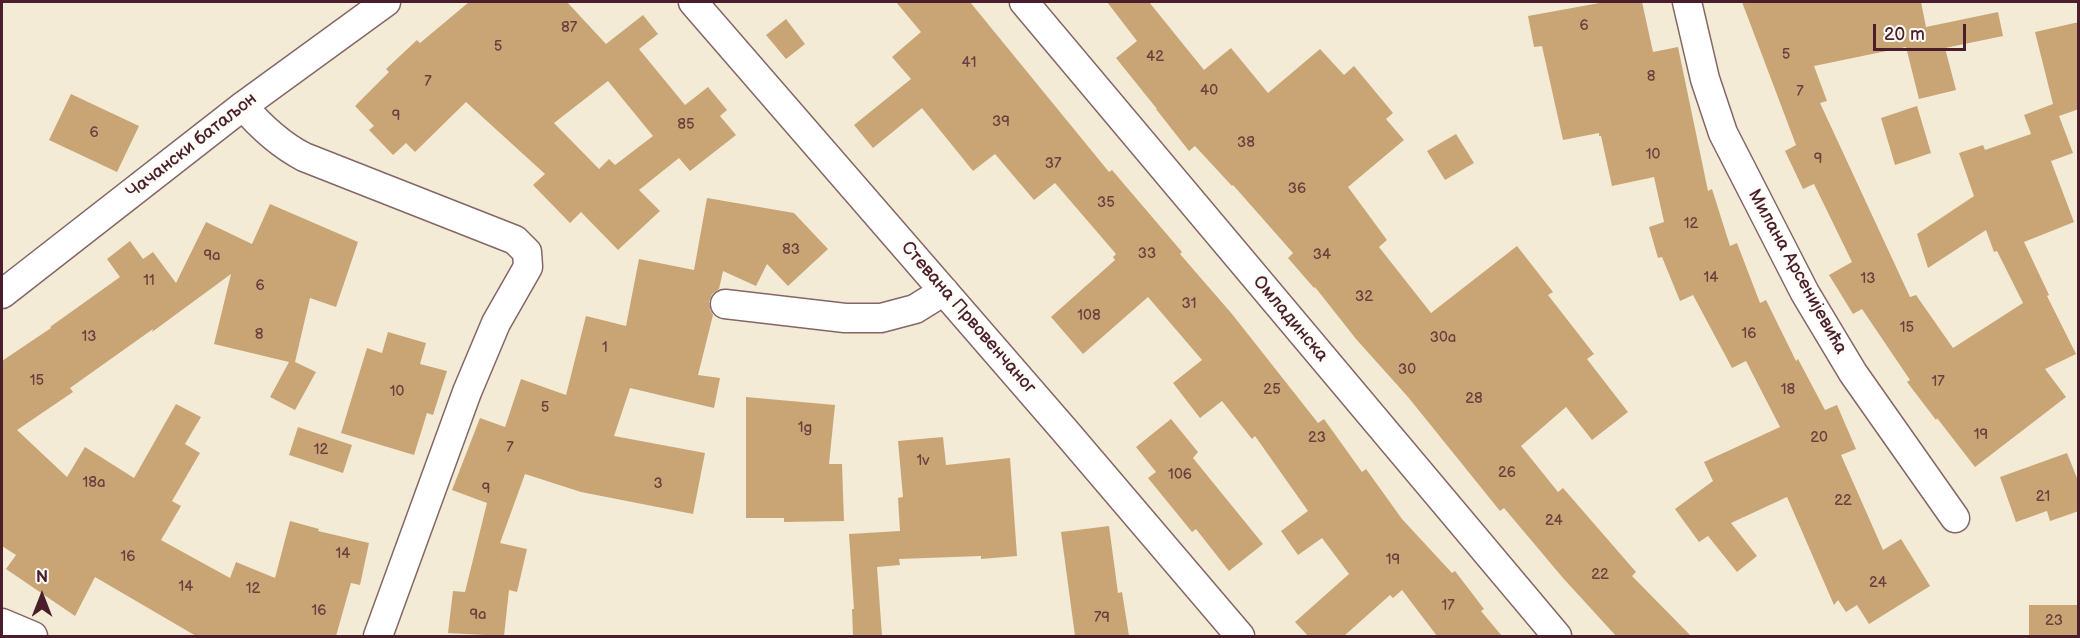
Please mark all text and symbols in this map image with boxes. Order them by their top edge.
scale bar [1876,12,1969,50]
house number: 6 [1579,17,1589,35]
house number: 87 [561,19,577,37]
text: 20 m [1884,24,1925,45]
house number: 5 [494,38,502,56]
house number: 5 [1782,46,1790,64]
house number: 42 [1146,48,1164,66]
house number: 41 [962,54,976,72]
house number: 8 [1647,68,1655,86]
house number: 7 [424,73,432,91]
house number: 40 [1200,82,1218,100]
house number: 7 [1796,83,1804,101]
street label: Чачански батаљон [122,88,262,204]
house number: 9 [392,107,400,125]
house number: 39 [992,113,1010,131]
house number: 85 [677,116,695,134]
house number: 6 [89,124,99,142]
house number: 38 [1237,134,1255,152]
house number: 10 [1646,146,1660,164]
house number: 9 [1814,150,1822,168]
house number: 37 [1045,155,1061,173]
house number: 36 [1288,180,1306,198]
street label: Милана Арсенијевића [1743,186,1851,358]
house number: 35 [1097,194,1115,212]
house number: 12 [1684,215,1698,233]
street label: Стевана Првовенчаног [896,237,1040,399]
house number: 83 [782,241,800,259]
house number: 33 [1138,245,1156,263]
house number: 34 [1313,246,1331,264]
house number: 9a [203,247,221,265]
house number: 14 [1704,269,1718,287]
house number: 13 [1860,270,1876,288]
house number: 11 [143,272,155,290]
street label: Омладинска [1248,272,1332,366]
house number: 6 [255,277,265,295]
house number: 32 [1355,288,1373,306]
house number: 31 [1181,295,1197,313]
house number: 108 [1077,307,1101,325]
house number: 15 [1900,319,1914,337]
house number: 16 [1742,325,1756,343]
house number: 8 [255,326,263,344]
house number: 13 [81,328,97,346]
house number: 30a [1430,329,1456,347]
house number: 1 [602,339,608,357]
house number: 30 [1398,361,1416,379]
house number: 15 [30,372,44,390]
house number: 17 [1931,373,1945,391]
house number: 25 [1263,381,1281,399]
house number: 18 [1781,381,1795,399]
house number: 10 [390,383,404,401]
house number: 28 [1465,390,1483,408]
house number: 5 [541,399,549,417]
house number: 1g [798,419,812,437]
house number: 19 [1974,426,1988,444]
house number: 23 [1308,429,1326,447]
house number: 20 [1810,429,1828,447]
house number: 7 [506,439,514,457]
house number: 12 [314,441,328,459]
house number: 1v [916,452,930,470]
house number: 26 [1498,464,1516,482]
house number: 106 [1168,466,1192,484]
house number: 18a [82,474,106,492]
house number: 3 [653,475,663,493]
house number: 9 [482,480,490,498]
house number: 21 [2036,488,2050,506]
house number: 22 [1834,492,1852,510]
house number: 24 [1545,512,1563,530]
house number: 14 [336,545,350,563]
house number: 16 [121,548,135,566]
house number: 19 [1386,551,1400,569]
north arrow [12,566,72,626]
house number: 22 [1591,566,1609,584]
text: N [36,568,48,587]
house number: 24 [1869,574,1887,592]
house number: 14 [179,578,193,596]
house number: 12 [246,580,260,598]
house number: 17 [1441,597,1455,615]
house number: 16 [312,602,326,620]
house number: 9a [469,606,487,624]
house number: 79 [1094,609,1110,627]
house number: 23 [2045,612,2063,630]

